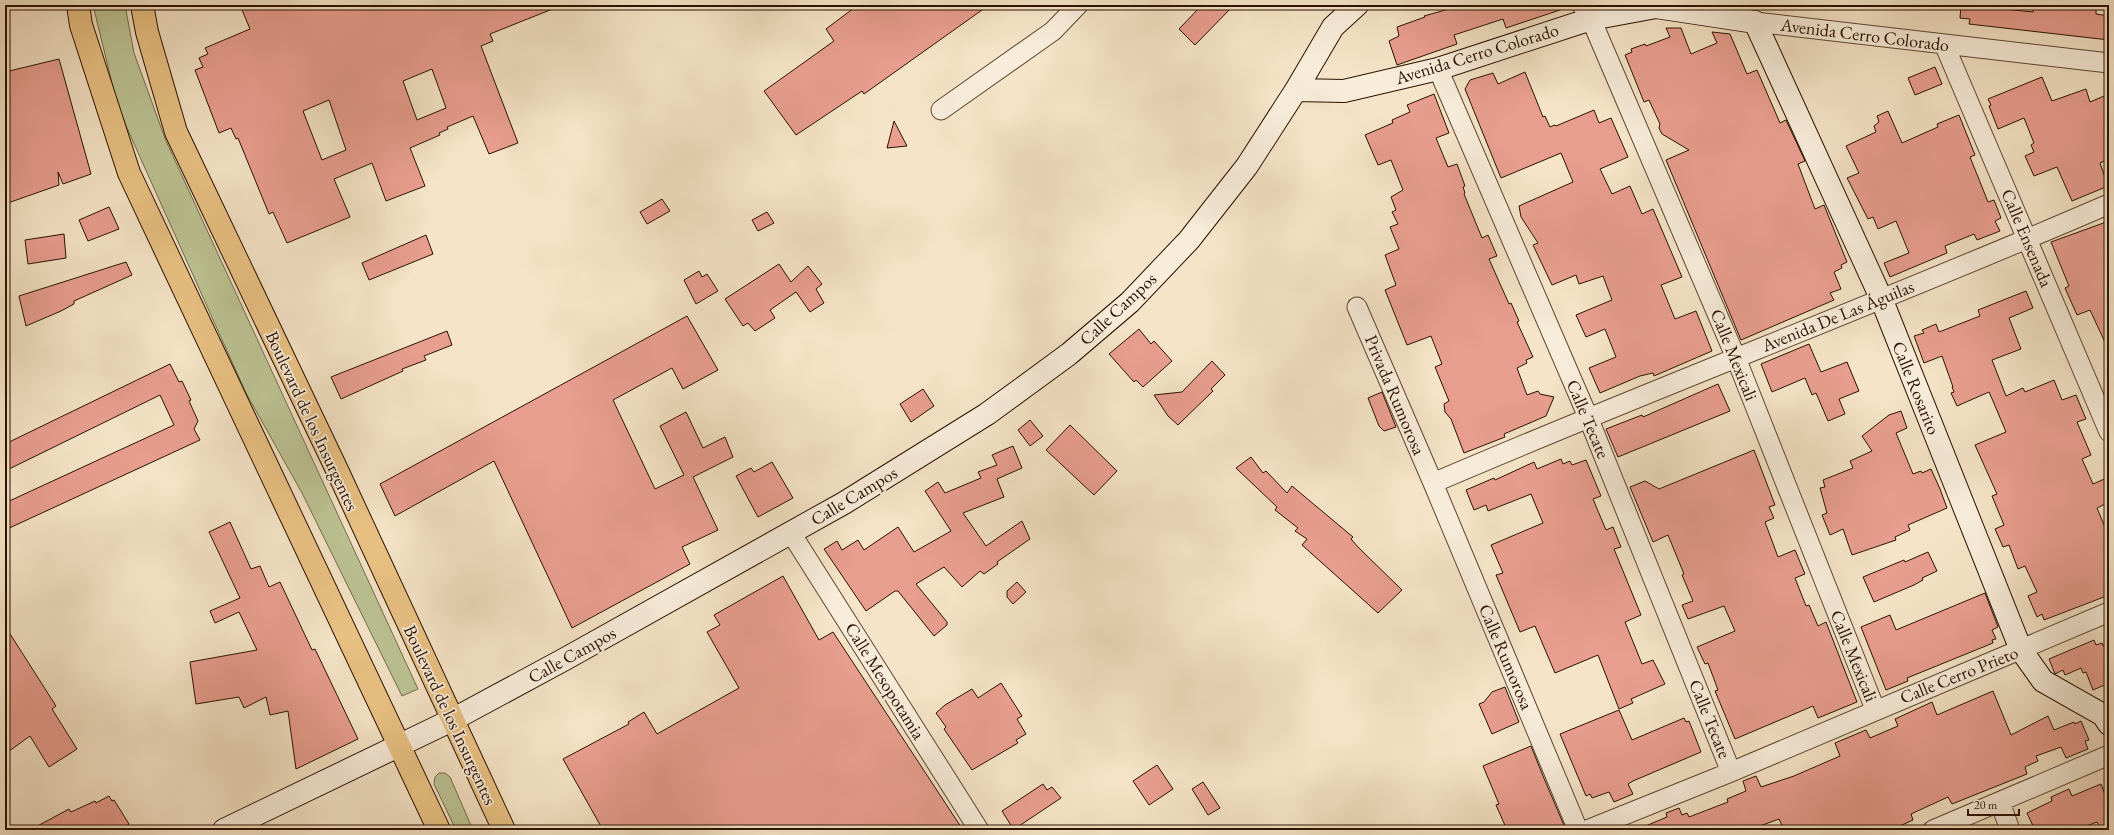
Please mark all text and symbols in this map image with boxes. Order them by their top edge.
street label: Avenida Cerro Colorado [1778,13,1951,56]
street label: Avenida Cerro Colorado [1391,18,1561,90]
street label: Calle Ensenada [1996,185,2059,291]
street label: Calle Campos [1074,267,1161,350]
street label: Avenida De Las Águilas [1757,274,1918,357]
street label: Calle Mexicali [1706,306,1764,405]
street label: Boulevard de los Insurgentes [261,327,364,515]
street label: Privada Rumorosa [1360,331,1431,459]
street label: Calle Rosarito [1887,338,1946,438]
street label: Calle Tecate [1562,376,1615,462]
street label: Calle Campos [806,461,902,530]
street label: Calle Rumorosa [1474,601,1539,714]
street label: Calle Mexicali [1826,607,1884,706]
street label: Calle Mesopotamia [840,618,931,744]
street label: Boulevard de los Insurgentes [399,621,502,809]
street label: Calle Campos [524,621,620,688]
street label: Calle Cerro Prieto [1896,640,2021,709]
street label: Calle Tecate [1684,676,1737,762]
scale bar [1968,791,2019,817]
text: 20 m [1974,797,1998,813]

